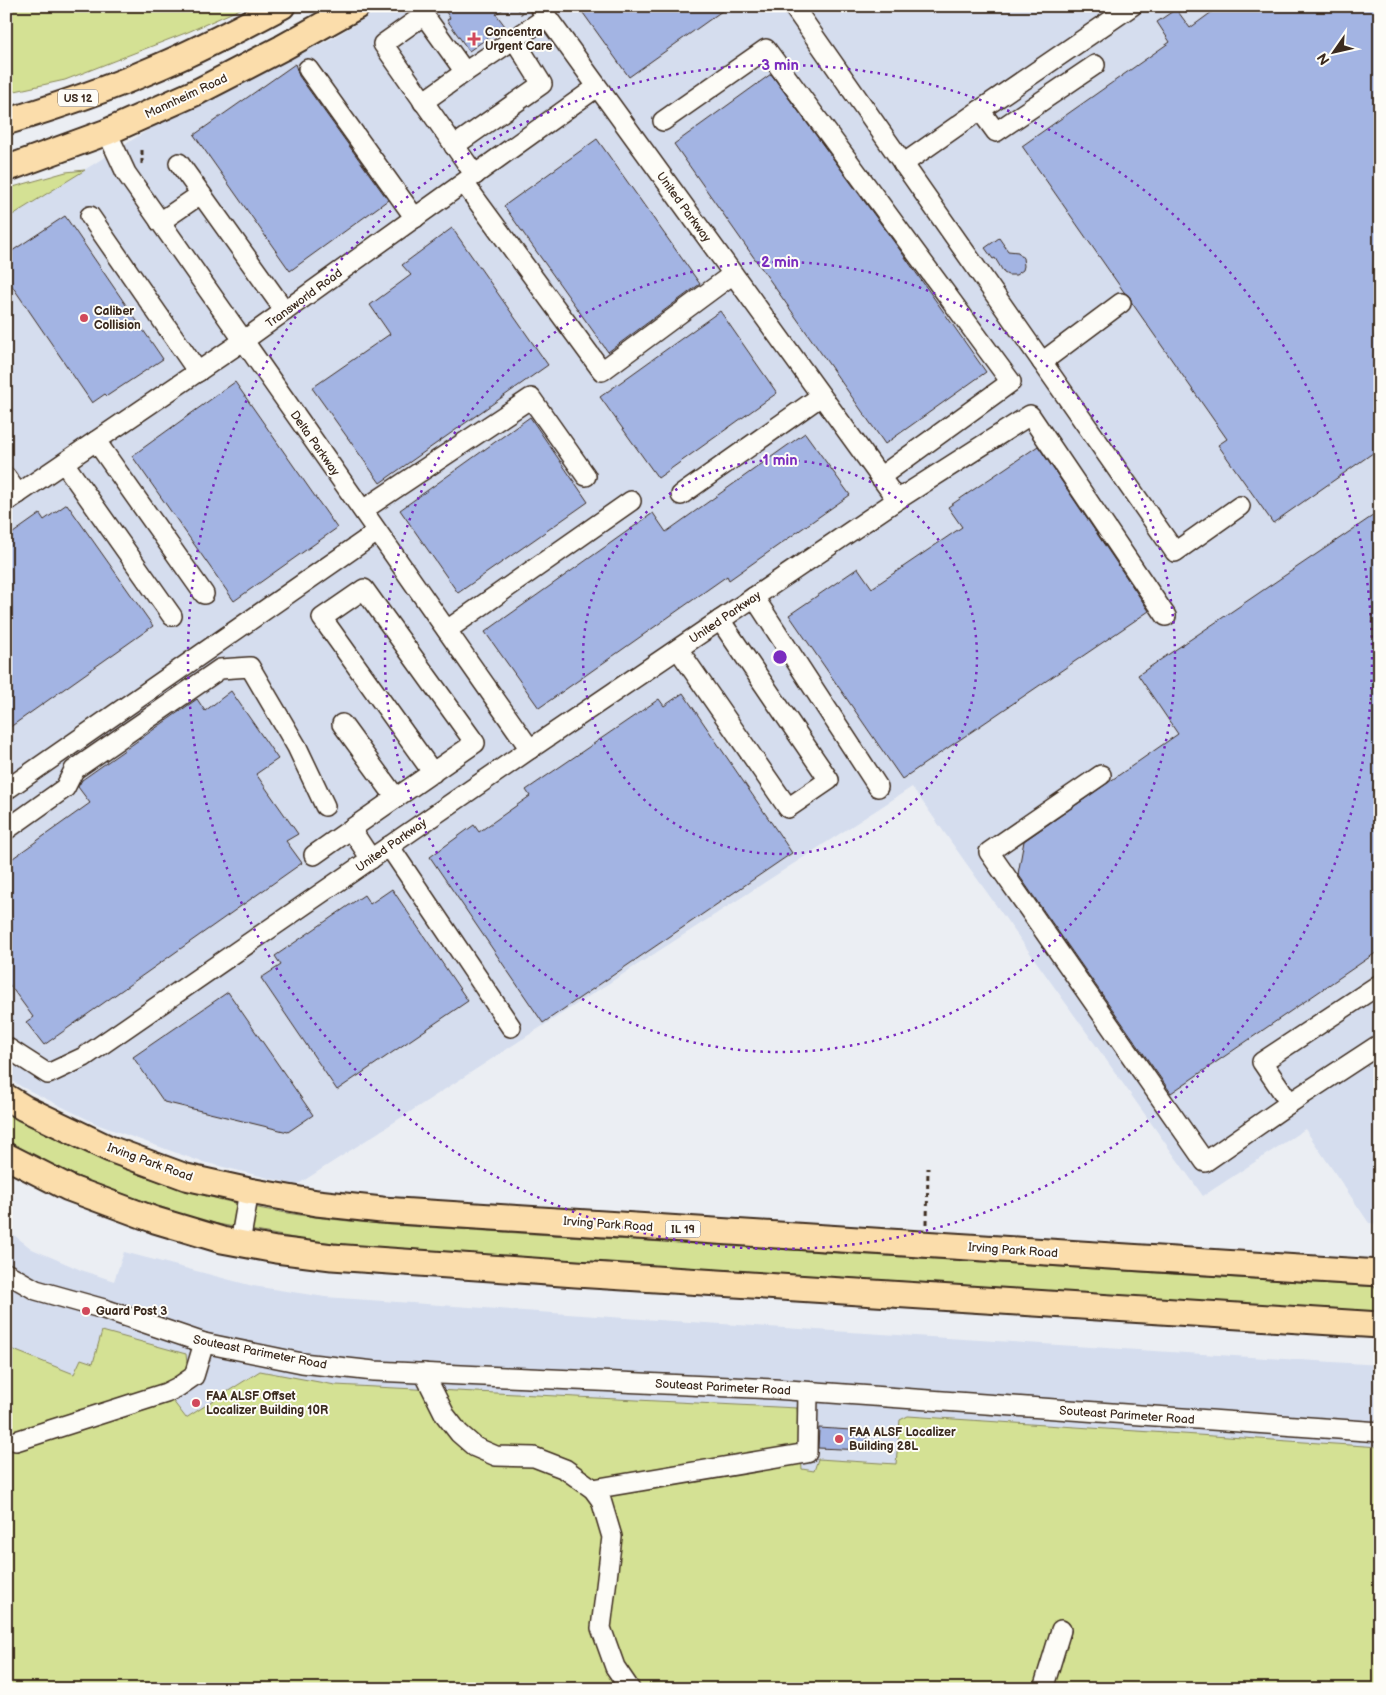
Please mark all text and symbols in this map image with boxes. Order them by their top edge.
place label: Concentra Urgent Care [485,25,553,54]
north arrow [1308,28,1358,78]
marker: Concentra Urgent Care [467,32,481,46]
text: N [1314,50,1334,68]
text: 3 min [761,56,799,75]
street label: Mannheim Road [143,71,230,122]
road number: US 12 [58,90,98,106]
street label: United Parkway [653,169,714,246]
text: 2 min [761,253,799,272]
street label: Transworld Road [263,266,346,331]
place label: Caliber Collision [94,304,141,333]
marker: Caliber Collision [78,312,90,324]
street label: Delta Parkway [287,408,343,479]
text: 1 min [762,451,798,470]
street label: United Parkway [687,588,764,647]
centre of rings [771,648,789,666]
street label: United Parkway [353,815,430,875]
street label: Irving Park Road [105,1140,195,1185]
street label: Irving Park Road [563,1214,653,1235]
road number: IL 19 [666,1220,700,1238]
street label: Irving Park Road [968,1240,1058,1261]
place label: Guard Post 3 [96,1304,167,1319]
marker: Guard Post 3 [80,1305,92,1317]
street label: Souteast Parimeter Road [192,1332,328,1373]
street label: Souteast Parimeter Road [655,1376,791,1399]
place label: FAA ALSF Offset Localizer Building 10R [206,1389,328,1418]
marker: FAA ALSF Offset Localizer Building 10R [190,1397,202,1409]
street label: Souteast Parimeter Road [1059,1403,1195,1428]
place label: FAA ALSF Localizer Building 28L [849,1425,956,1454]
marker: FAA ALSF Localizer Building 28L [833,1433,845,1445]

